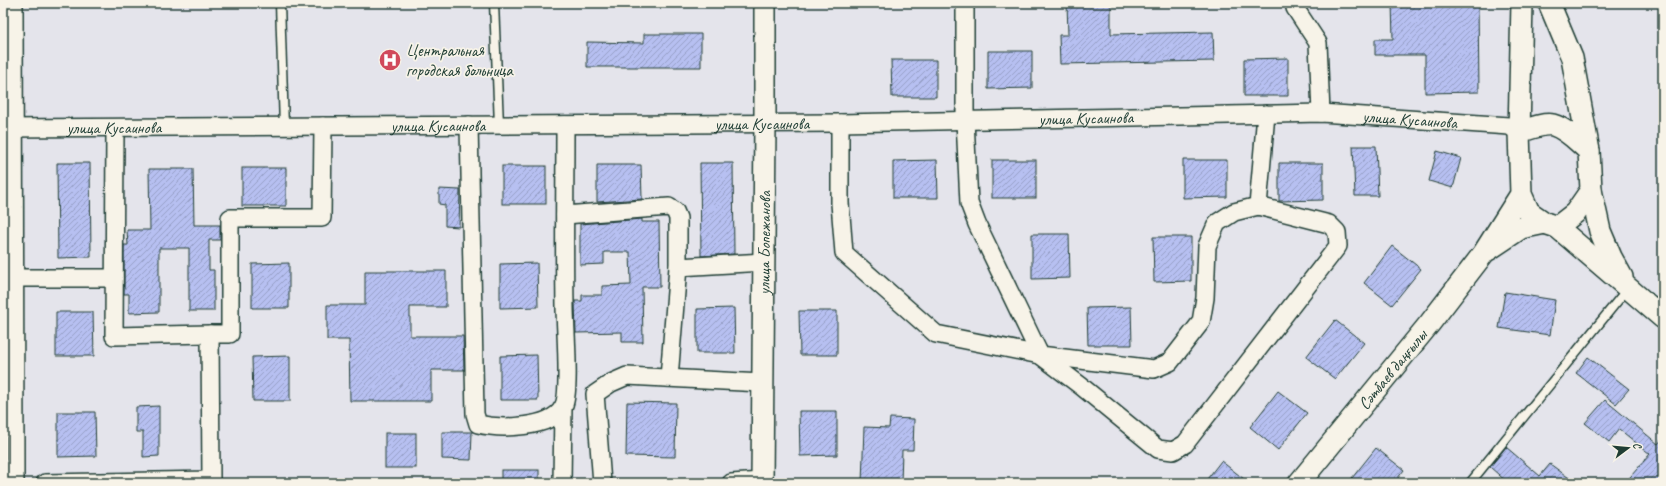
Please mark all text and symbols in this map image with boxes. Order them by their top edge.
place label: Центральная городская больница [406,40,514,81]
hospital icon: Центральная городская больница [377,47,403,73]
street label: улица Кусаинова [1361,106,1459,133]
street label: улица Кусаинова [1037,107,1135,130]
street label: улица Кусаинова [714,113,811,135]
street label: улица Кусаинова [390,115,487,137]
street label: улица Кусаинова [66,117,163,139]
street label: улица Бопежанова [754,190,775,296]
street label: Сәтбаев даңғылы [1354,324,1433,414]
north arrow [1608,428,1648,468]
text: С [1630,441,1646,451]

